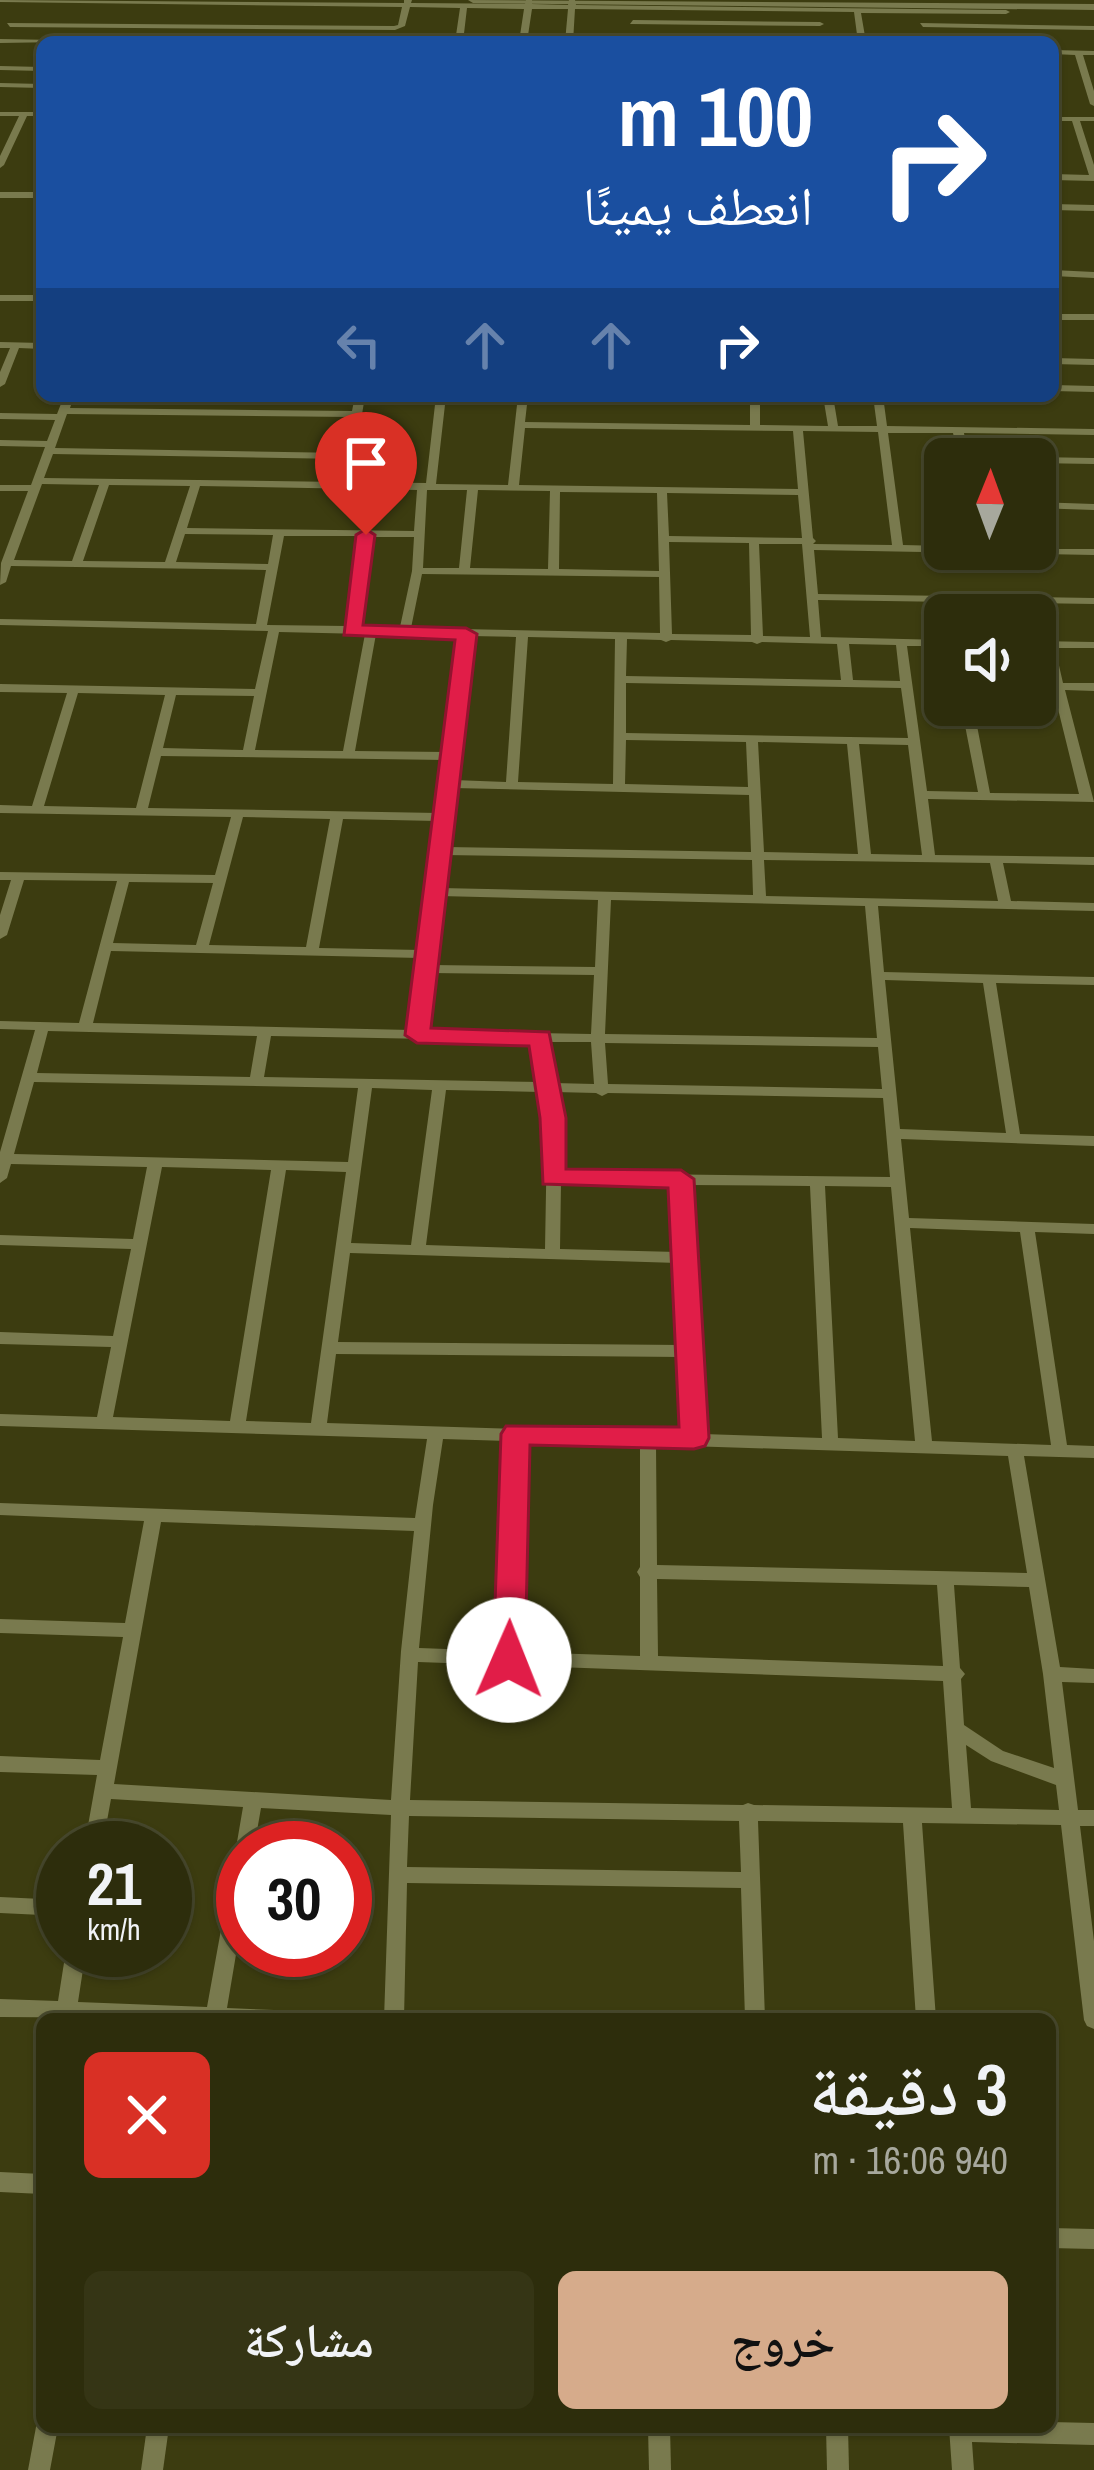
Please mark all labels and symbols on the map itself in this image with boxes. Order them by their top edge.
pin [315,412,417,535]
north arrow [924,438,1056,570]
position arrow [446,1597,572,1723]
speed limit sign: 30 [216,1821,372,1977]

